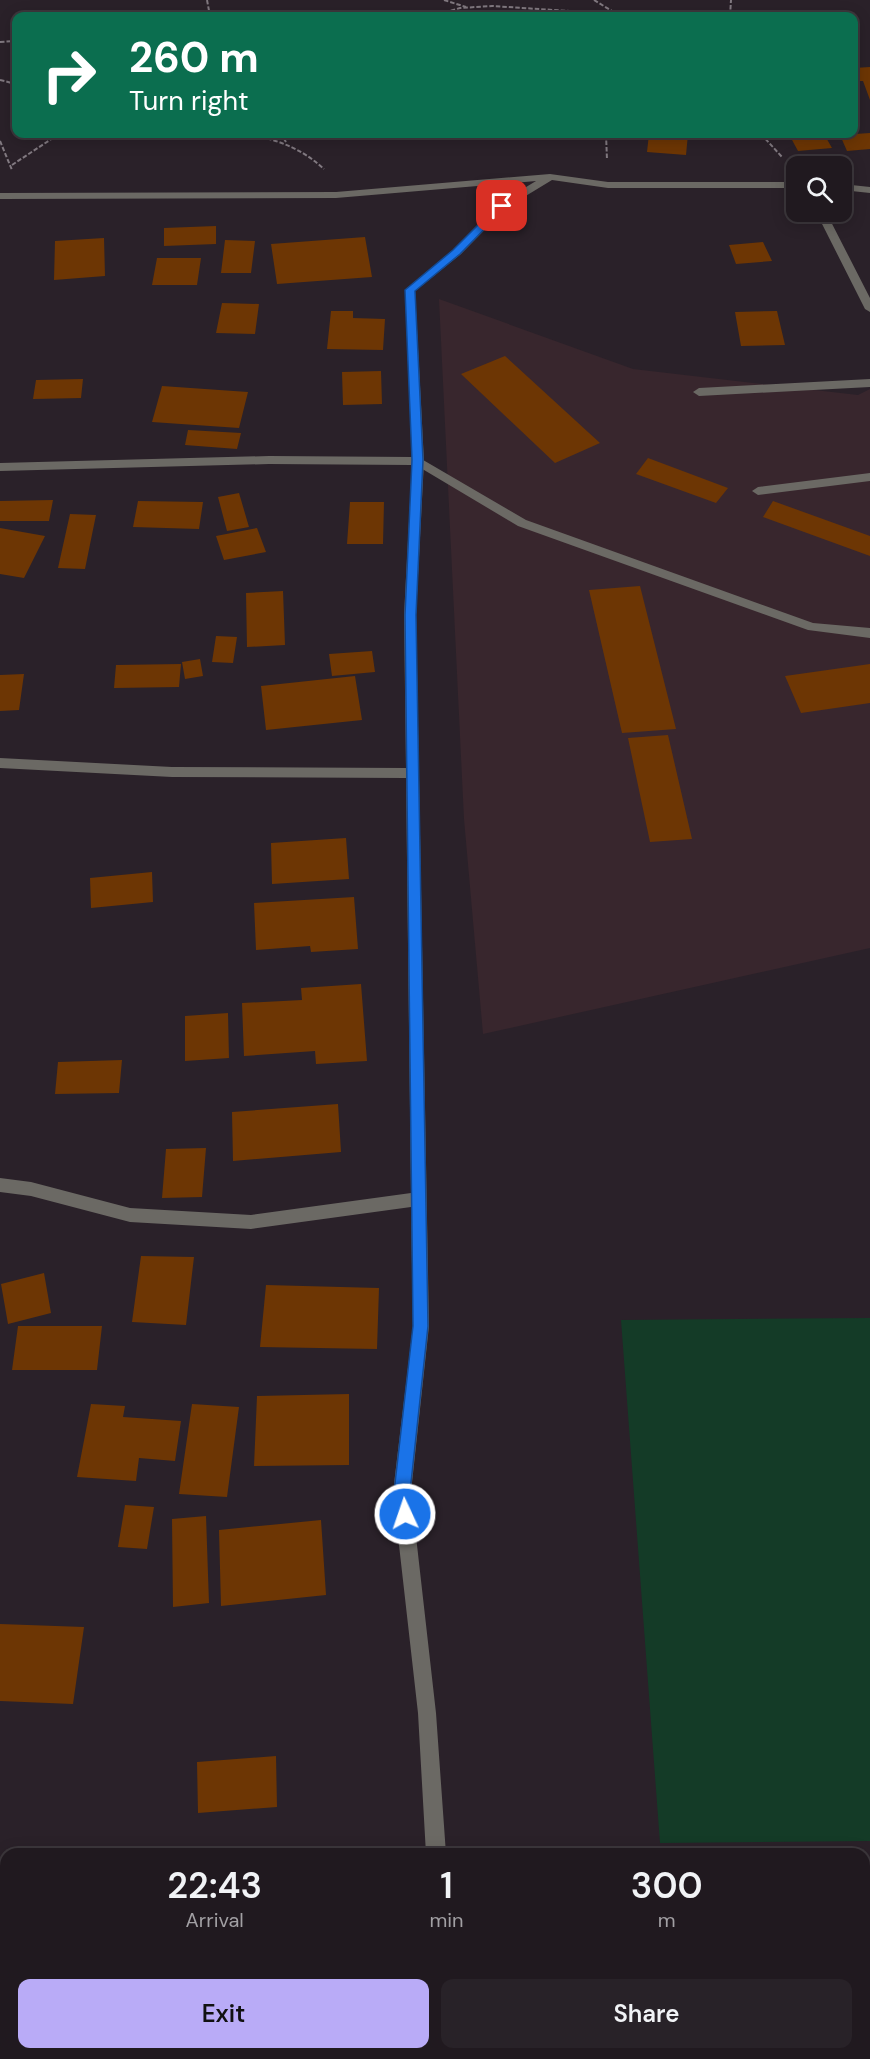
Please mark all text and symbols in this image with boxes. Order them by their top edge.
text: 260 m [129,30,259,85]
icon: right [30,36,108,114]
text: Turn right [129,83,249,118]
map controls [786,156,852,222]
button: search [786,156,852,222]
pin [476,180,527,231]
icon: arrive [485,189,518,222]
position arrow [373,1482,437,1546]
text: 22:43 [167,1862,262,1909]
text: 1 [440,1862,453,1909]
text: 300 [631,1862,703,1909]
text: Arrival [186,1907,244,1933]
text: min [429,1907,463,1933]
text: m [658,1907,676,1933]
button: Exit [18,1979,429,2048]
button: Share [441,1979,852,2048]

